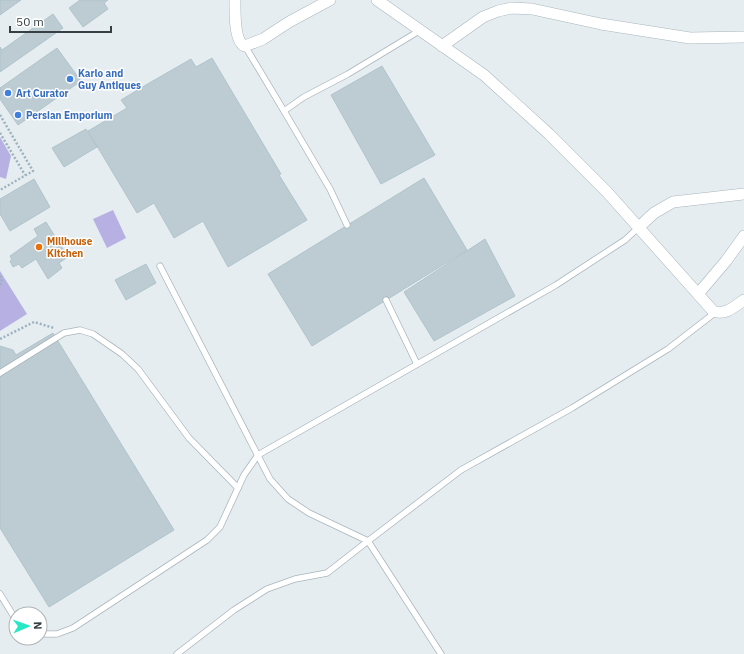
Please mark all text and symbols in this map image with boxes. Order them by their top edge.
scale bar [10,8,111,34]
text: 50 m [16,14,44,29]
place label: Karlo and Guy Antiques [78,67,141,92]
marker: Karlo and Guy Antiques [65,74,75,84]
place label: Art Curator [16,87,69,100]
marker: Art Curator [3,88,13,98]
place label: Persian Emporium [26,109,113,122]
marker: Persian Emporium [13,110,23,120]
place label: Millhouse Kitchen [47,235,93,260]
marker: Millhouse Kitchen [34,242,44,252]
north arrow [8,606,48,646]
text: N [31,621,45,630]

